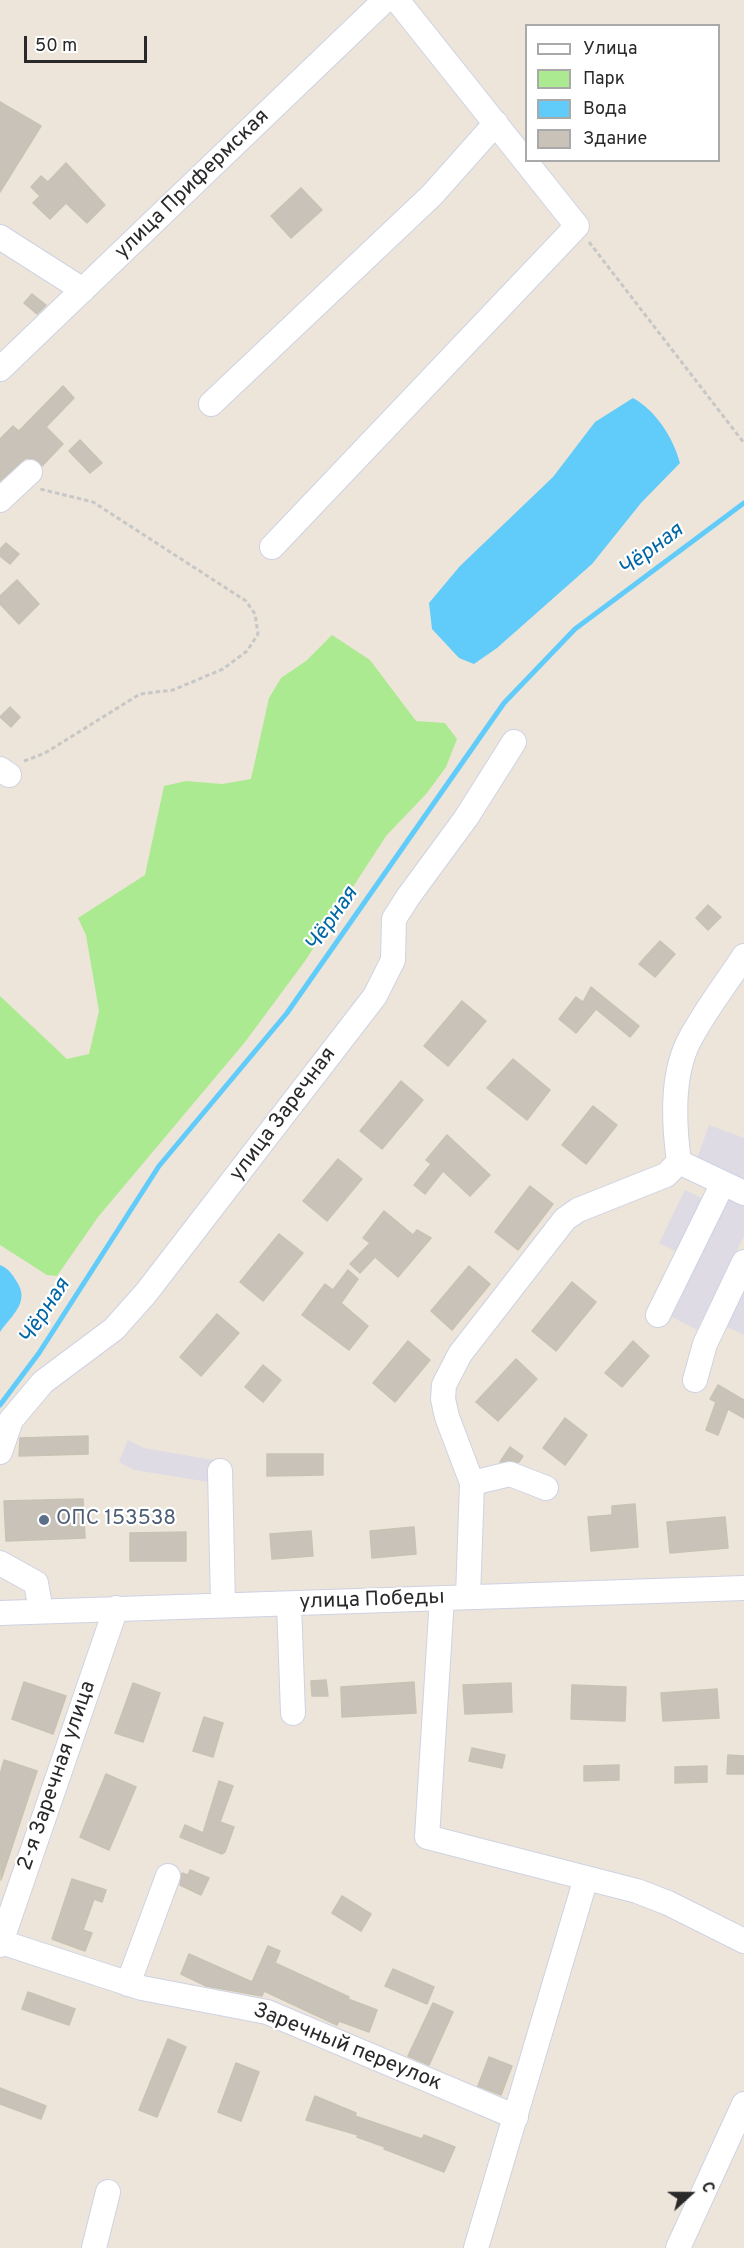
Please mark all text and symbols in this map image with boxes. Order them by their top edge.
scale bar [27,24,150,62]
legend [525,24,720,162]
text: 50 m [35,35,77,58]
text: Улица [583,38,637,61]
text: Парк [583,68,625,91]
text: Вода [583,98,627,121]
street label: улица Прифермская [111,105,275,265]
text: Здание [583,128,647,151]
water label: Чёрная [615,518,689,584]
water label: Чёрная [301,882,365,958]
street label: улица Заречная [226,1043,342,1187]
water label: Чёрная [15,1274,77,1350]
place label: ОПС 153538 [56,1507,176,1533]
marker: ОПС 153538 [37,1513,51,1527]
street label: улица Победы [299,1586,445,1616]
street label: 2-я Заречная улица [14,1678,102,1874]
street label: Заречный переулок [249,1999,445,2097]
north arrow [660,2164,720,2224]
text: С [696,2179,718,2196]

